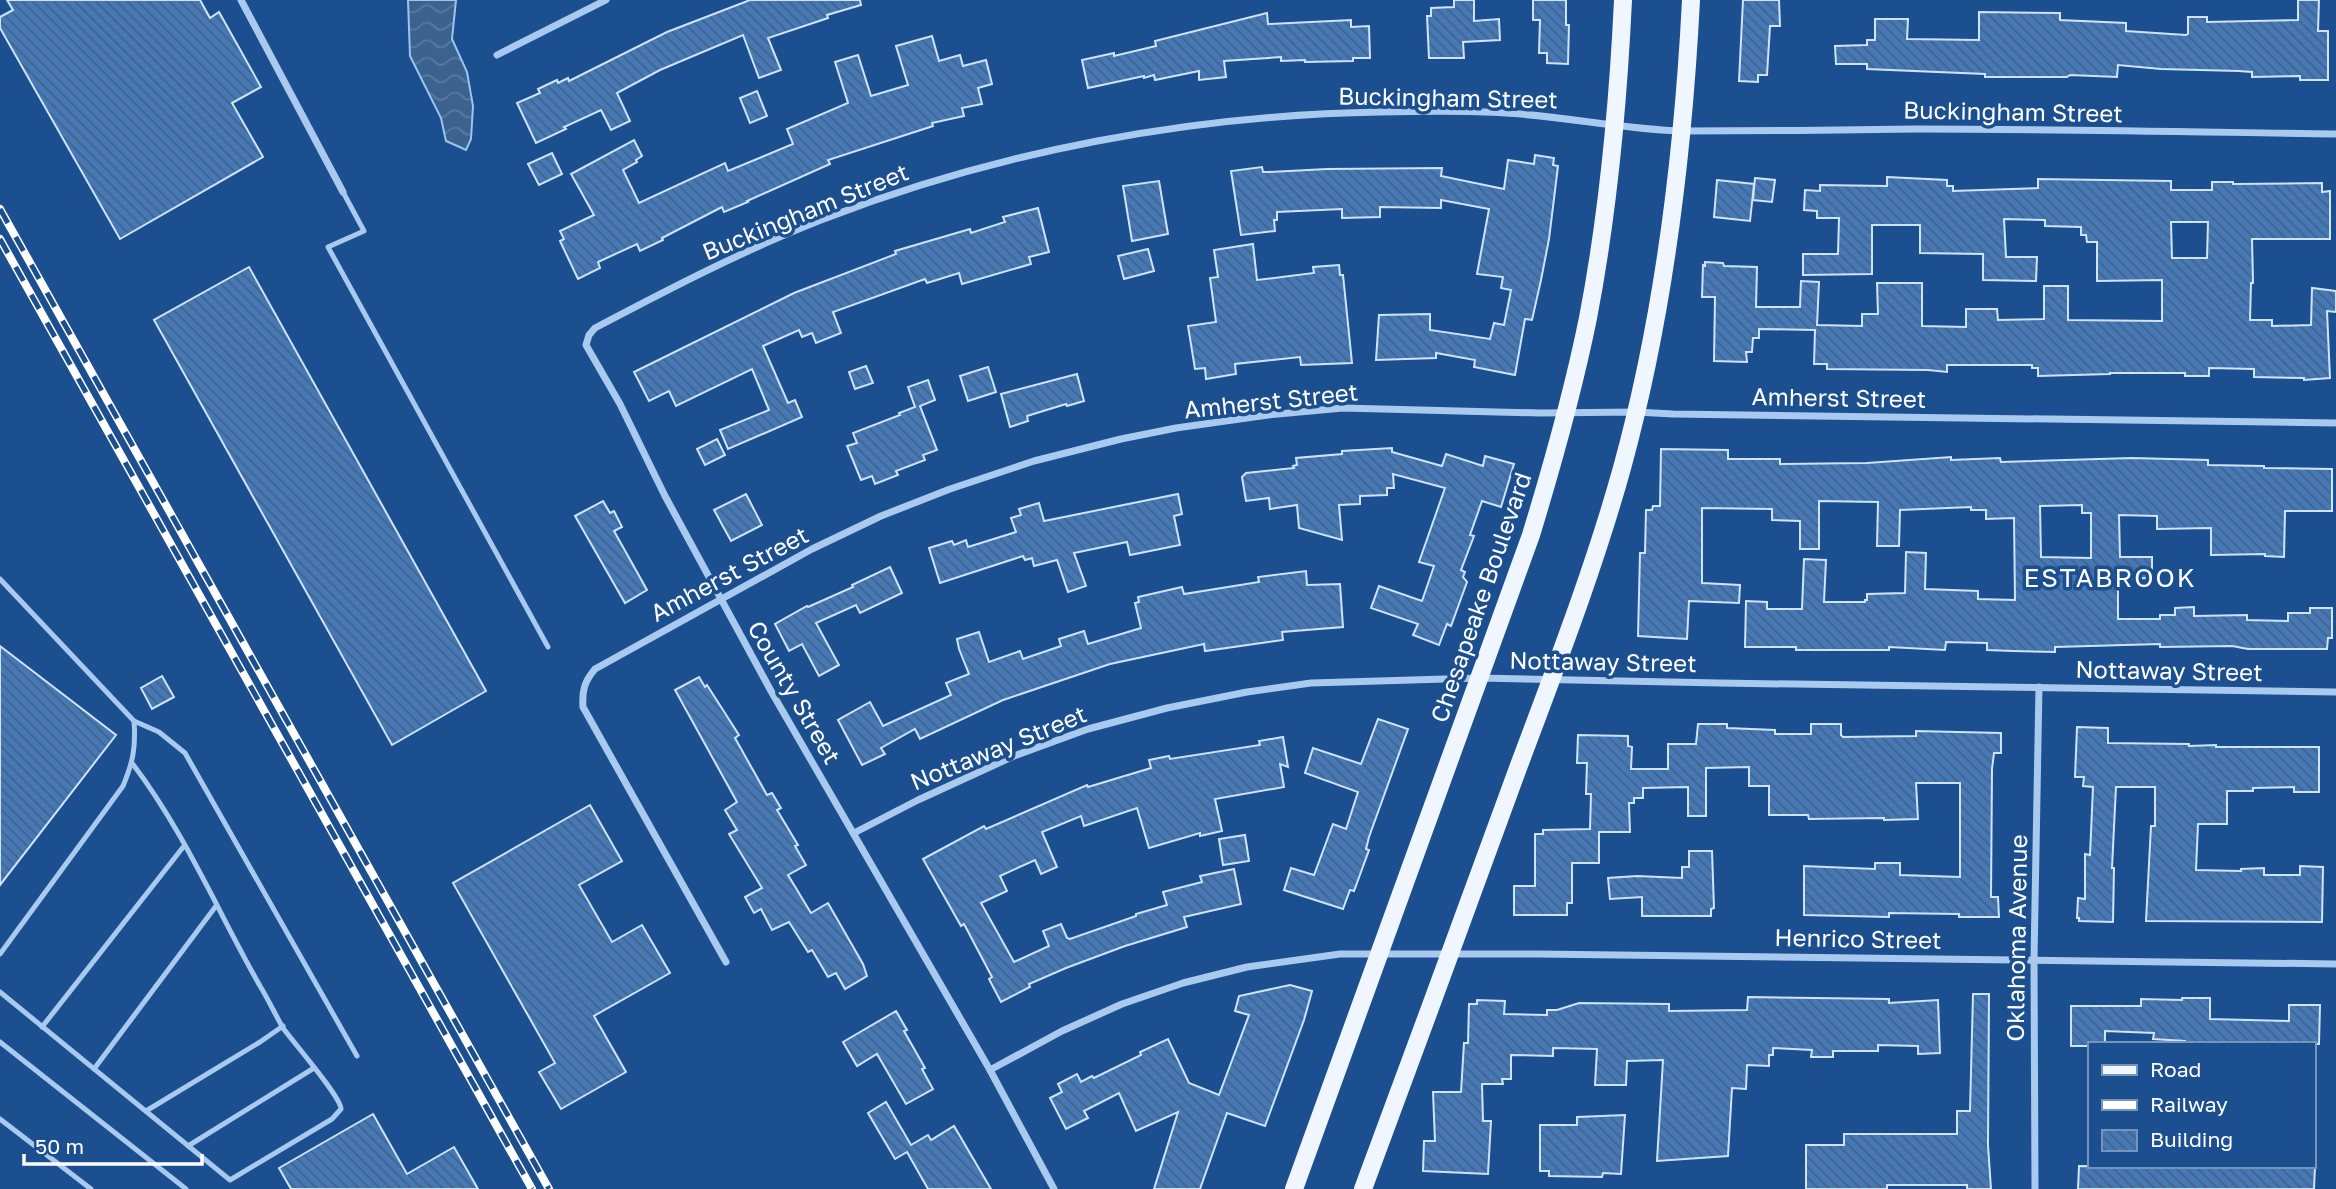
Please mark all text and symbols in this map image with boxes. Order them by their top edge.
street label: Buckingham Street [1338,81,1558,113]
street label: Buckingham Street [1903,95,2123,127]
street label: Buckingham Street [698,156,912,266]
street label: Amherst Street [1183,376,1359,424]
street label: Amherst Street [1751,381,1927,413]
street label: Chesapeake Boulevard [1424,468,1536,726]
street label: Amherst Street [645,519,813,627]
district label: ESTABROOK [2023,562,2197,593]
street label: County Street [742,615,848,769]
street label: Nottaway Street [1509,645,1697,677]
street label: Nottaway Street [2075,654,2263,686]
street label: Nottaway Street [906,698,1090,796]
street label: Oklahoma Avenue [2000,834,2032,1042]
street label: Henrico Street [1774,922,1942,954]
legend [2088,1042,2315,1168]
text: Road [2150,1056,2201,1082]
text: Railway [2150,1091,2228,1117]
scale bar [24,1122,203,1166]
text: Building [2150,1126,2233,1152]
text: 50 m [35,1133,84,1159]

